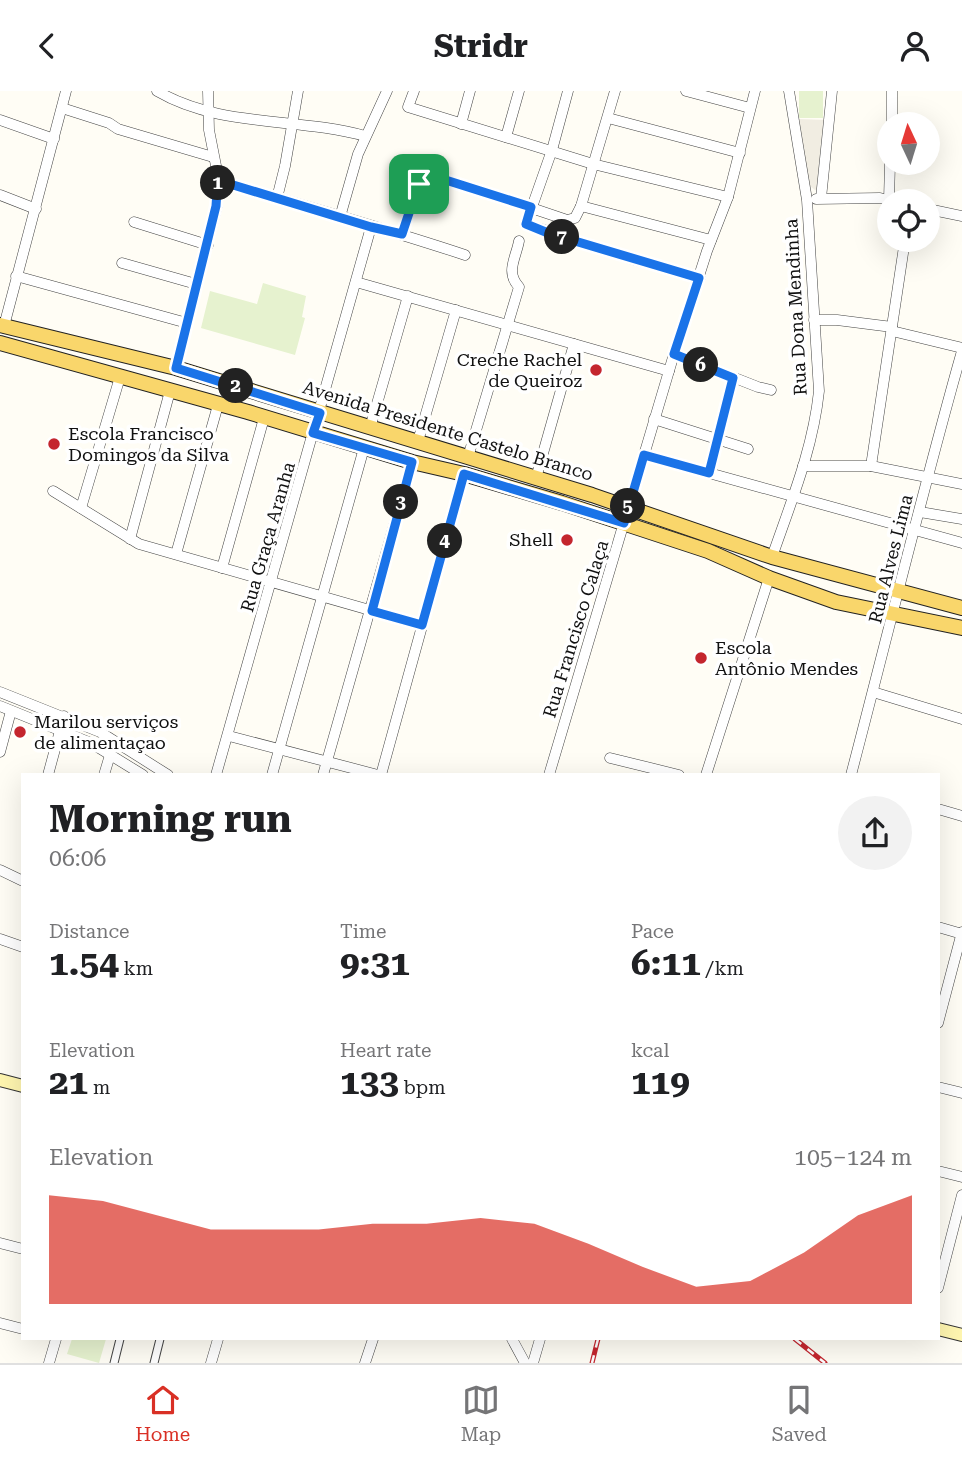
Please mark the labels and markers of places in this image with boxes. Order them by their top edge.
pin [389,154,449,214]
pin: 1 [200,165,235,201]
pin: 7 [544,219,580,255]
pin: 6 [684,347,718,383]
place label: Creche Rachel de Queiroz [457,349,583,391]
marker: Creche Rachel de Queiroz [588,362,604,378]
pin: 2 [218,369,254,403]
place label: Escola Francisco Domingos da Silva [68,423,229,465]
marker: Escola Francisco Domingos da Silva [46,436,62,452]
pin: 3 [384,485,418,519]
pin: 5 [610,489,646,523]
pin: 4 [428,524,462,559]
place label: Shell [509,529,553,550]
marker: Shell [559,532,575,548]
place label: Escola Antônio Mendes [715,637,858,679]
marker: Escola Antônio Mendes [693,650,709,666]
place label: Marilou serviços de alimentaçao [34,711,178,753]
marker: Marilou serviços de alimentaçao [12,724,28,740]

